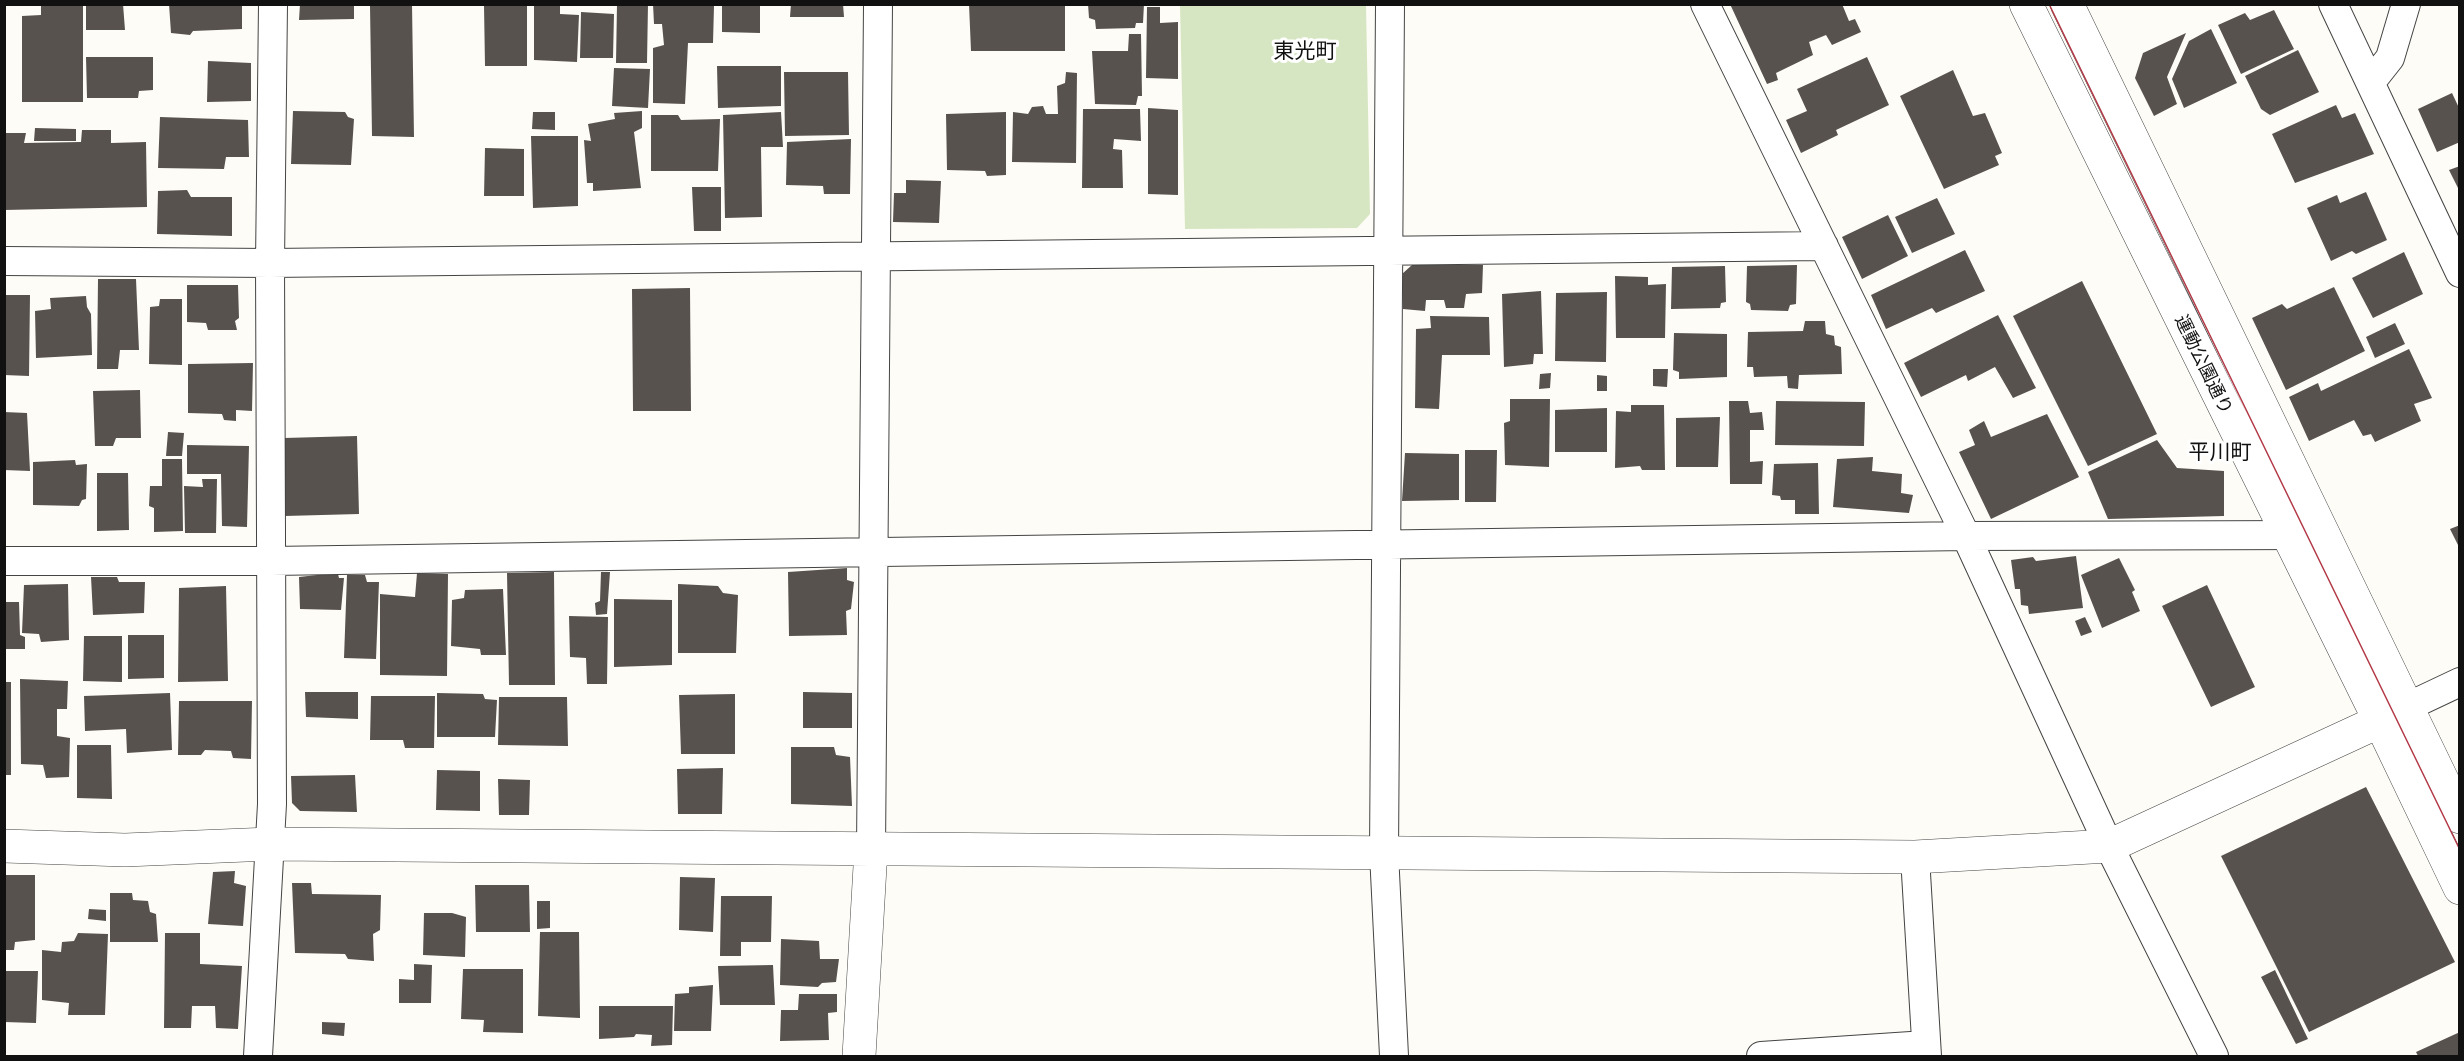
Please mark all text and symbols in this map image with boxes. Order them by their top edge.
district label: 東光町 [1274,39,1336,65]
street label: 運動公園通り [2170,312,2236,418]
district label: 平川町 [2189,440,2251,466]

